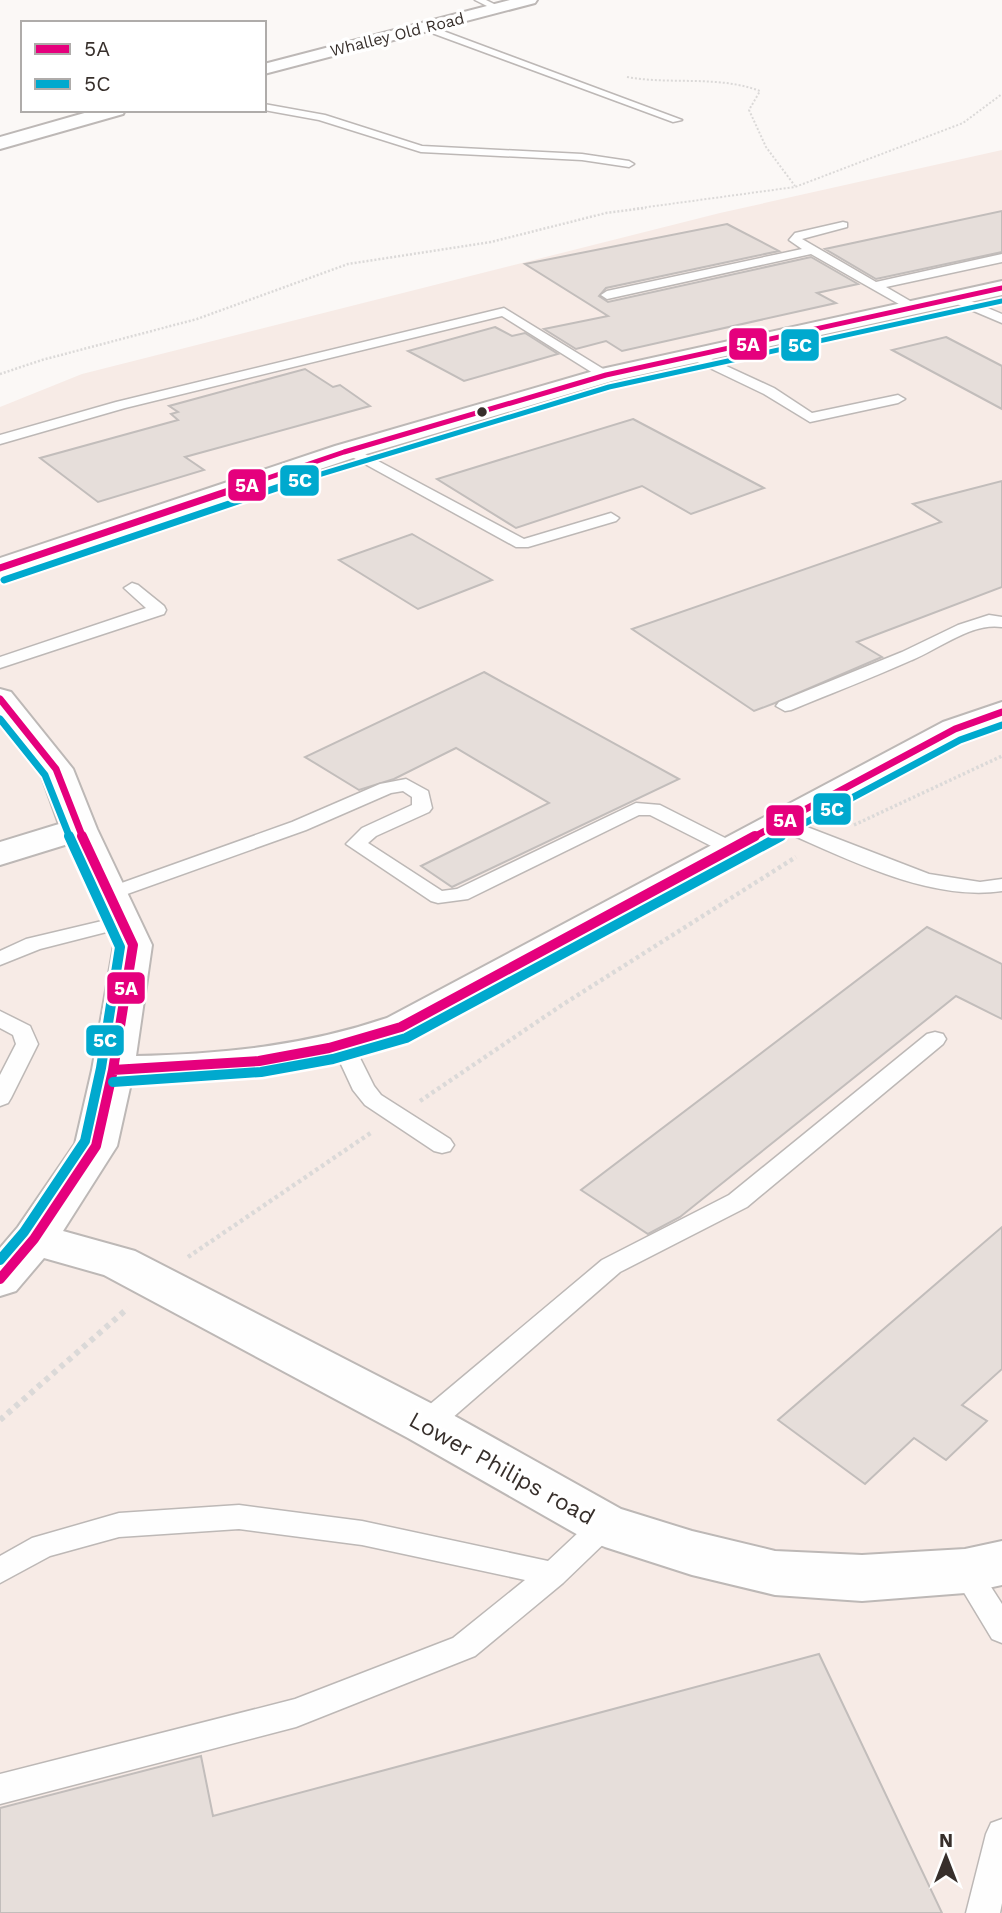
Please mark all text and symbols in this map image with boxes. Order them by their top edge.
street label: Whalley Old Road [328,9,466,60]
legend [21,21,266,112]
text: 5A [84,36,110,61]
text: 5C [84,71,111,96]
line badge: 5A [728,327,768,361]
line badge: 5C [780,328,820,362]
text: 5A [736,333,760,356]
text: 5C [788,334,812,357]
unlabelled marker [475,405,489,419]
line badge: 5C [279,464,320,497]
line badge: 5A [227,468,267,502]
text: 5C [288,469,312,492]
text: 5A [235,474,259,497]
line badge: 5C [812,792,852,826]
text: 5C [820,798,844,821]
line badge: 5A [765,804,805,837]
text: 5A [773,809,797,832]
line badge: 5A [106,971,146,1005]
text: 5A [114,977,138,1000]
line badge: 5C [85,1024,125,1057]
text: 5C [93,1029,117,1052]
street label: Lower Philips road [404,1406,599,1531]
north arrow [911,1822,981,1892]
text: N [939,1829,953,1852]

